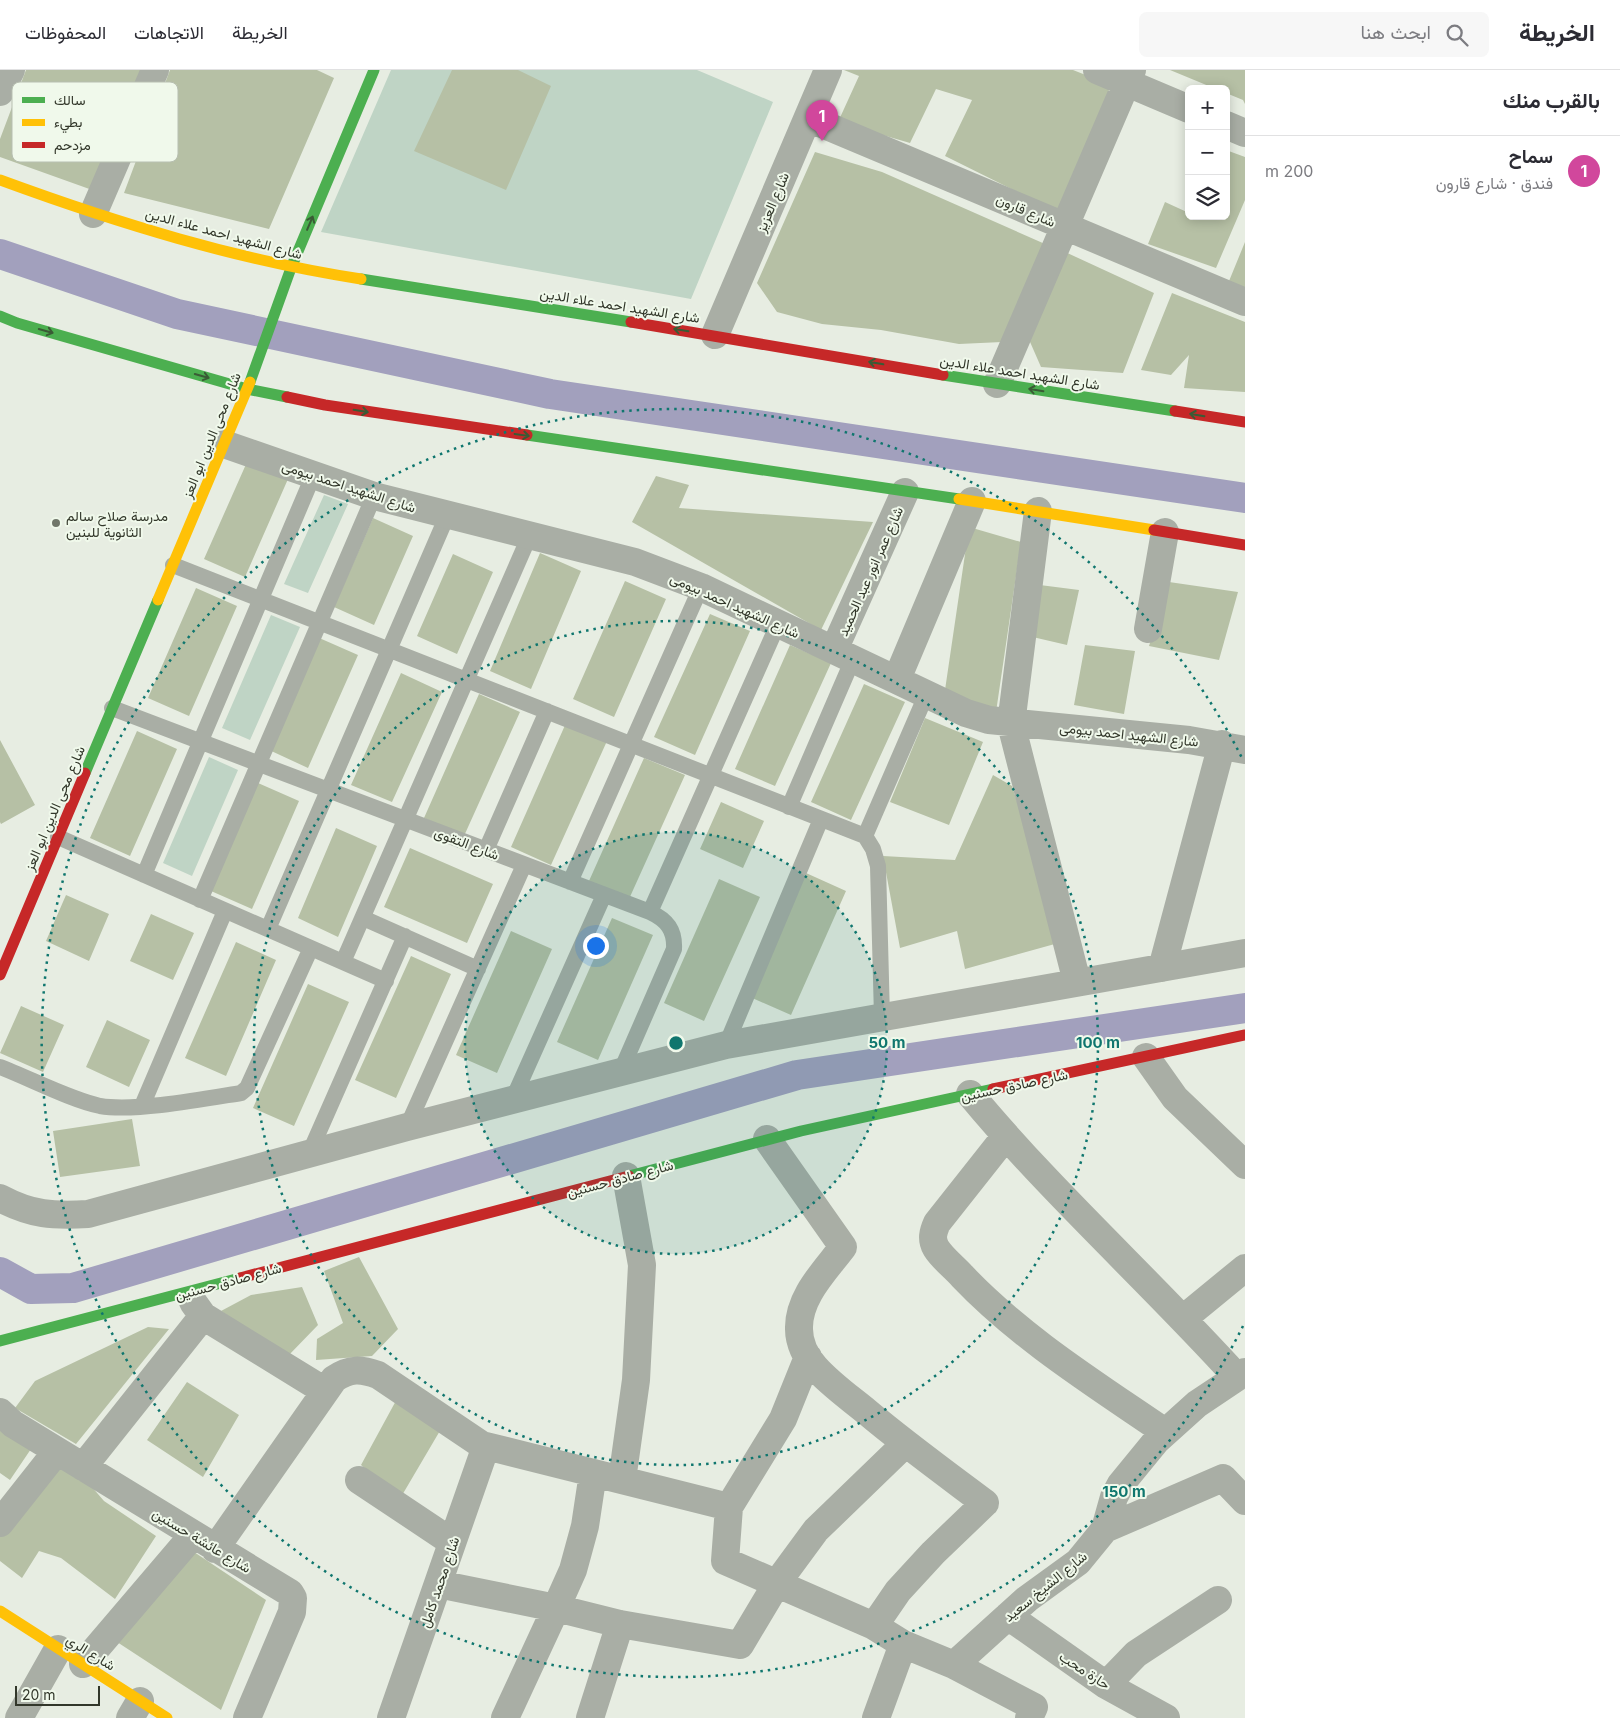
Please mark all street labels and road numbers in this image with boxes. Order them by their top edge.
street label: شارع العزيز [751,170,795,236]
street label: شارع قارون [993,190,1058,233]
street label: شارع الشهيد احمد علاء الدين [143,204,304,265]
street label: شارع الشهيد احمد علاء الدين [538,284,701,329]
street label: شارع الشهيد احمد علاء الدين [938,351,1101,396]
street label: شارع محى الدين ابو العز [178,370,247,502]
street label: شارع الشهيد احمد بيومى [279,456,418,519]
street label: شارع عمر انور عبد الحميد [834,504,909,640]
street label: شارع الشهيد احمد بيومى [667,569,802,644]
street label: شارع الشهيد احمد بيومى [1058,718,1199,753]
street label: شارع محى الدين ابو العز [20,743,91,875]
street label: شارع التقوى [431,823,502,866]
street label: شارع صادق حسنين [959,1065,1070,1108]
street label: شارع صادق حسنين [565,1156,676,1203]
street label: شارع صادق حسنين [173,1259,284,1306]
street label: شارع عائشة حسنين [148,1504,254,1579]
street label: شارع محمد كامل [415,1534,465,1631]
street label: شارع الشيخ سعيد [1000,1547,1092,1627]
street label: شارع الري [61,1630,119,1677]
street label: حارة محب [1056,1647,1114,1694]

